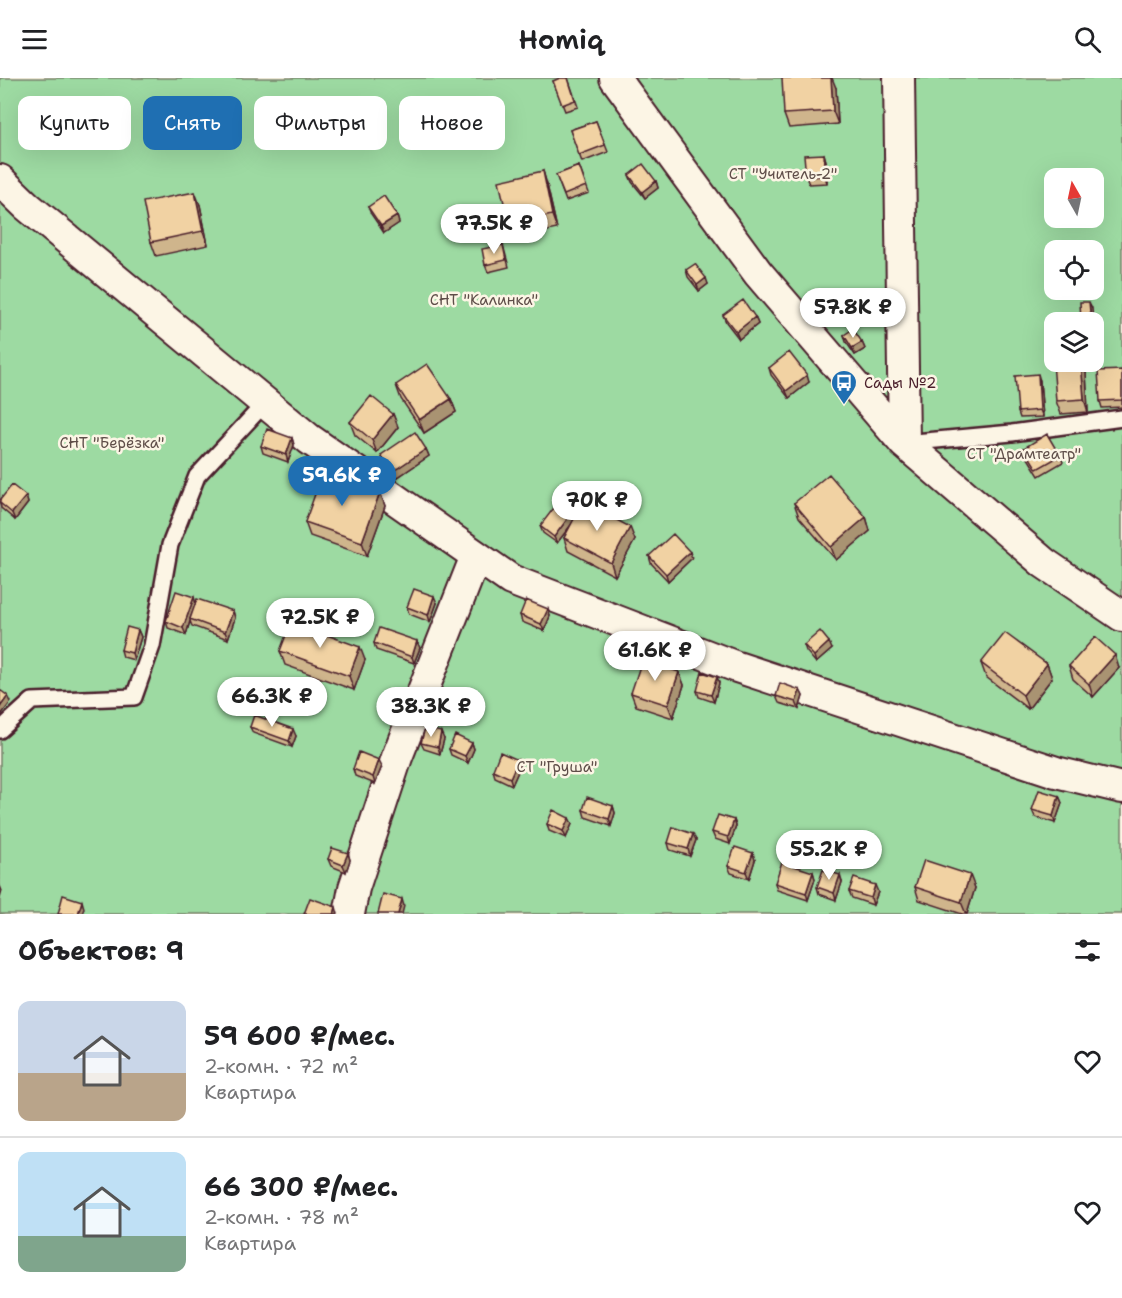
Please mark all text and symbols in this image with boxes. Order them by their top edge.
text: Homiq [518,21,604,58]
icon: menu [18,23,51,56]
icon: search [1071,23,1104,56]
chip: Купить [18,96,131,150]
chip: Снять [143,96,242,150]
chip: Фильтры [254,96,387,150]
chip: Новое [399,96,505,150]
park label: СТ "Учитель-2" [729,164,837,184]
north arrow [1044,168,1104,228]
map controls [1044,168,1104,372]
pin: 77.5K ₽ [439,204,549,255]
text: 77.5K ₽ [455,210,533,236]
button: locate [1044,240,1104,300]
pin: 57.8K ₽ [798,288,908,339]
park label: СНТ "Калинка" [430,290,538,310]
text: 57.8K ₽ [814,294,892,320]
button: layers [1044,312,1104,372]
bus stop icon: Сады №2 [829,368,859,406]
place label: Сады №2 [864,373,937,393]
park label: СНТ "Берёзка" [59,433,165,453]
park label: СТ "Драмтеатр" [967,444,1081,464]
pin: 59.6K ₽ [287,456,397,507]
text: 59.6K ₽ [302,462,382,488]
pin: 70K ₽ [555,481,639,532]
text: 70K ₽ [566,487,628,513]
pin: 72.5K ₽ [265,598,375,649]
text: 72.5K ₽ [280,604,360,630]
pin: 61.6K ₽ [600,631,710,682]
text: 61.6K ₽ [618,637,692,663]
pin: 66.3K ₽ [217,677,327,728]
text: 66.3K ₽ [231,683,313,709]
pin: 38.3K ₽ [376,687,486,738]
text: 38.3K ₽ [390,693,472,719]
park label: СТ "Груша" [517,757,597,777]
pin: 55.2K ₽ [774,830,884,881]
text: 55.2K ₽ [790,836,868,862]
text: Объектов: 9 [18,933,184,968]
icon: filters [1071,934,1104,967]
text: 59 600 ₽/мес. [204,1018,395,1053]
icon: home [66,1025,138,1097]
icon: heart [1071,1045,1104,1078]
text: 2-комн. · 72 m² [204,1053,358,1079]
text: Квартира [204,1079,296,1105]
text: 66 300 ₽/мес. [204,1169,398,1204]
icon: home [66,1176,138,1248]
icon: heart [1071,1196,1104,1229]
text: 2-комн. · 78 m² [204,1204,359,1230]
text: Квартира [204,1230,296,1256]

